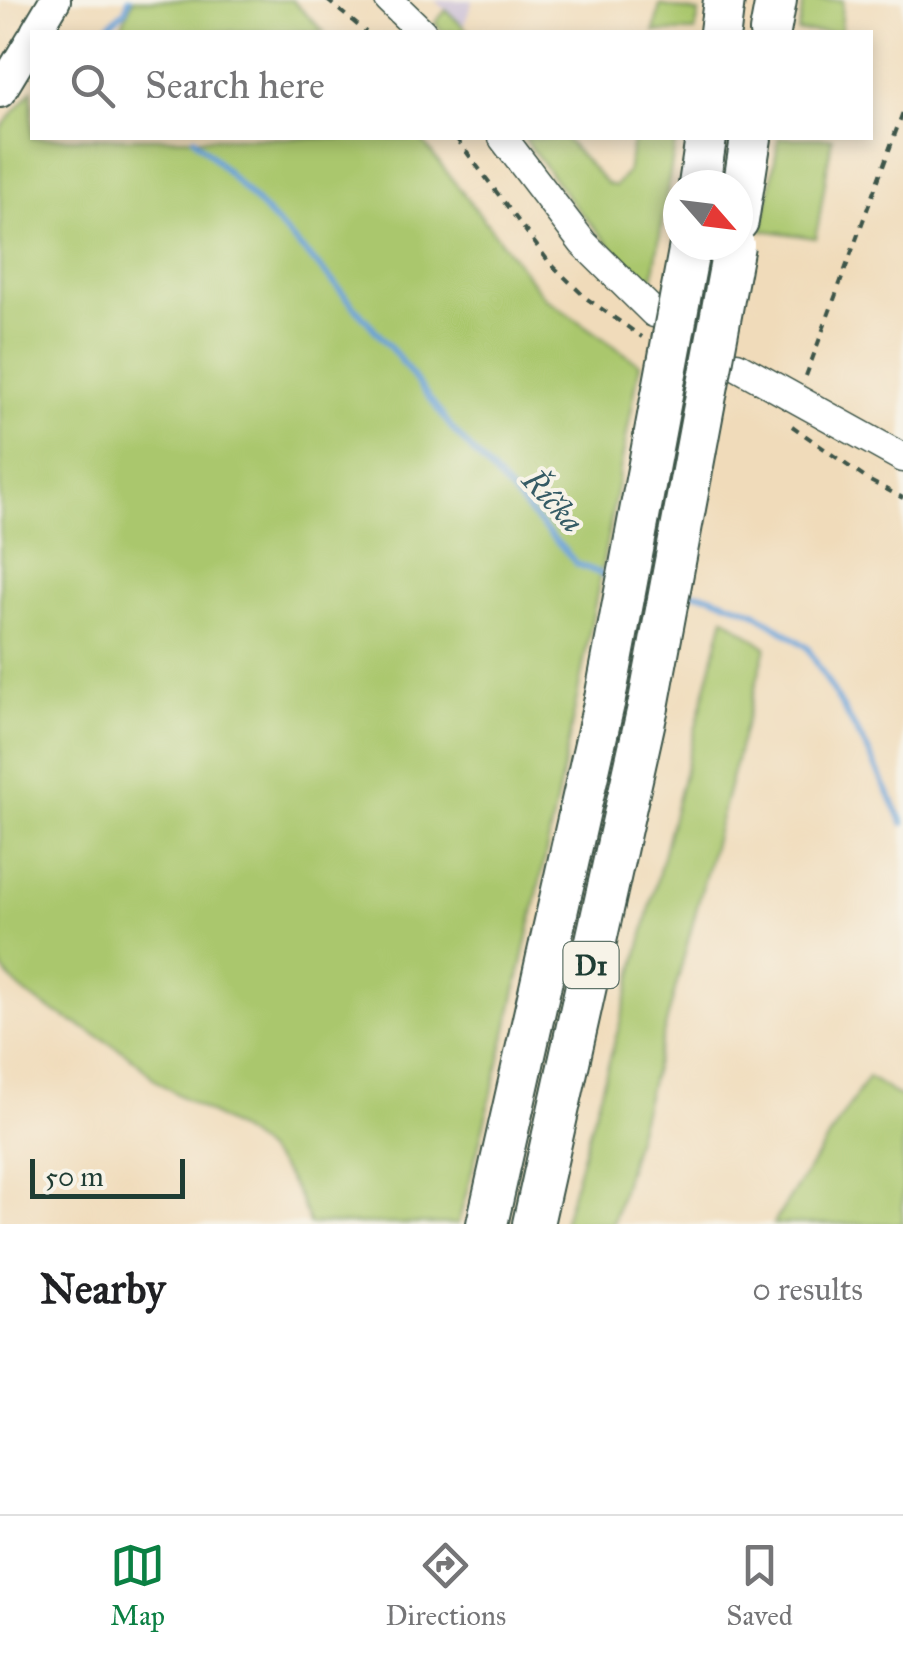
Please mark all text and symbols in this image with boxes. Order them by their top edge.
search box [30,30,873,140]
icon: search [65,58,120,113]
text: Search here [145,62,325,108]
north arrow [663,170,753,260]
water label: Říčka [513,460,593,541]
road number: D1 [564,942,618,988]
scale bar [30,1154,185,1198]
text: 50 m [45,1159,104,1194]
text: Nearby [40,1263,165,1315]
text: 0 results [752,1270,863,1309]
tab: Map [110,1538,165,1633]
tab: Directions [385,1538,506,1633]
tab: Saved [726,1538,793,1633]

